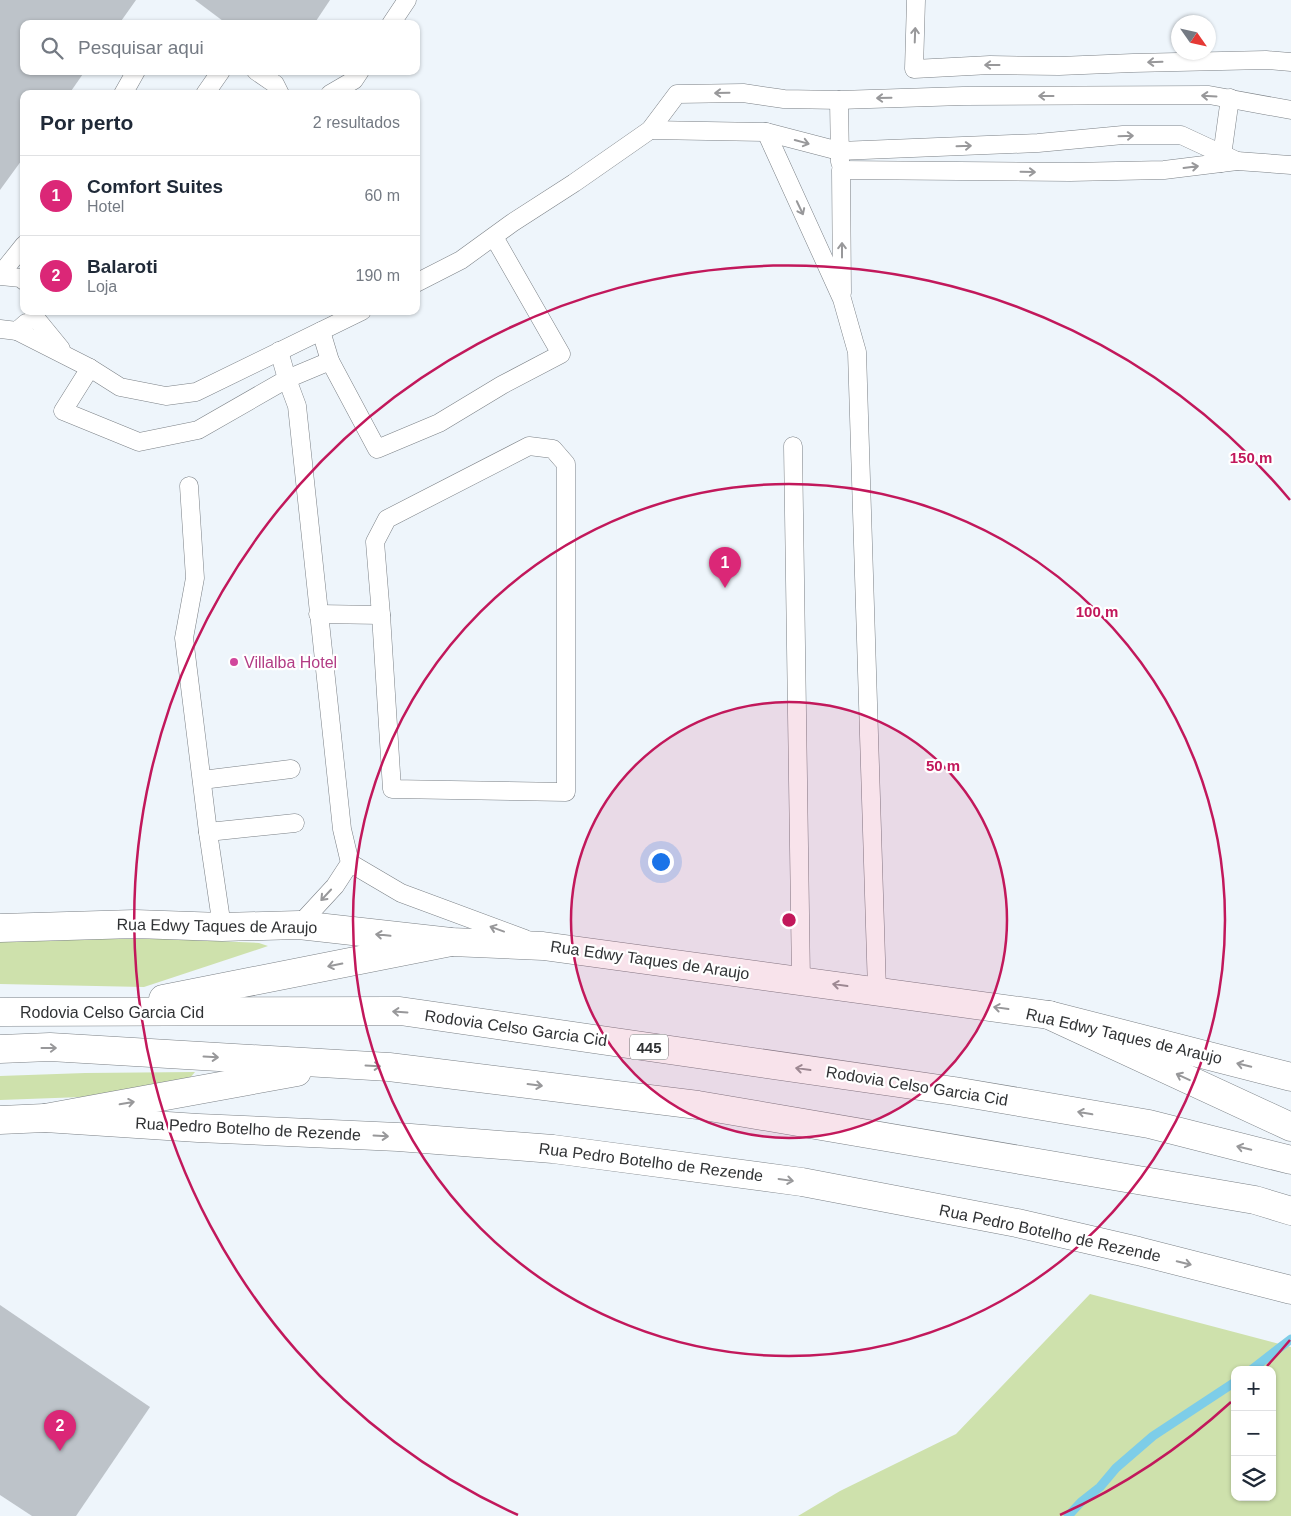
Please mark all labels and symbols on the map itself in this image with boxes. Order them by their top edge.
north arrow [1171,15,1216,60]
one-way arrow [910,27,920,43]
one-way arrow [1147,57,1164,67]
one-way arrow [985,60,1001,70]
one-way arrow [714,88,730,98]
one-way arrow [1038,91,1054,101]
one-way arrow [1201,91,1217,100]
one-way arrow [876,93,892,103]
one-way arrow [1117,131,1133,140]
one-way arrow [794,138,810,147]
one-way arrow [955,141,971,151]
one-way arrow [1182,162,1198,172]
one-way arrow [1020,167,1036,177]
one-way arrow [796,200,806,215]
one-way arrow [837,242,847,258]
text: 150 m [1230,449,1272,466]
pin: 1 [709,547,741,588]
text: 100 m [1076,603,1118,620]
place label: Villalba Hotel [244,654,337,671]
marker: Villalba Hotel [228,656,240,668]
text: 50 m [926,757,960,774]
your location [648,849,674,875]
one-way arrow [320,889,332,902]
centre of rings [780,911,798,929]
street label: Rua Edwy Taques de Araujo [116,916,318,936]
one-way arrow [490,924,505,933]
one-way arrow [375,930,391,940]
street label: Rua Edwy Taques de Araujo [549,938,751,982]
one-way arrow [327,961,343,971]
one-way arrow [832,980,848,990]
one-way arrow [993,1003,1009,1013]
street label: Rodovia Celso Garcia Cid [20,1004,204,1021]
street label: Rua Edwy Taques de Araujo [1024,1005,1224,1067]
one-way arrow [392,1007,408,1016]
street label: Rodovia Celso Garcia Cid [424,1007,608,1049]
road number: 445 [630,1034,668,1060]
one-way arrow [40,1043,56,1053]
one-way arrow [203,1052,219,1061]
one-way arrow [1236,1059,1252,1069]
one-way arrow [365,1061,381,1070]
street label: Rodovia Celso Garcia Cid [825,1063,1009,1109]
one-way arrow [796,1064,812,1074]
one-way arrow [1176,1072,1191,1082]
one-way arrow [526,1080,542,1090]
one-way arrow [119,1098,135,1108]
one-way arrow [1077,1108,1093,1118]
street label: Rua Pedro Botelho de Rezende [135,1115,361,1143]
one-way arrow [372,1131,388,1141]
street label: Rua Pedro Botelho de Rezende [538,1140,764,1184]
one-way arrow [1236,1143,1252,1152]
one-way arrow [777,1175,793,1185]
street label: Rua Pedro Botelho de Rezende [938,1201,1162,1265]
one-way arrow [1176,1259,1192,1268]
pin: 2 [44,1410,76,1451]

